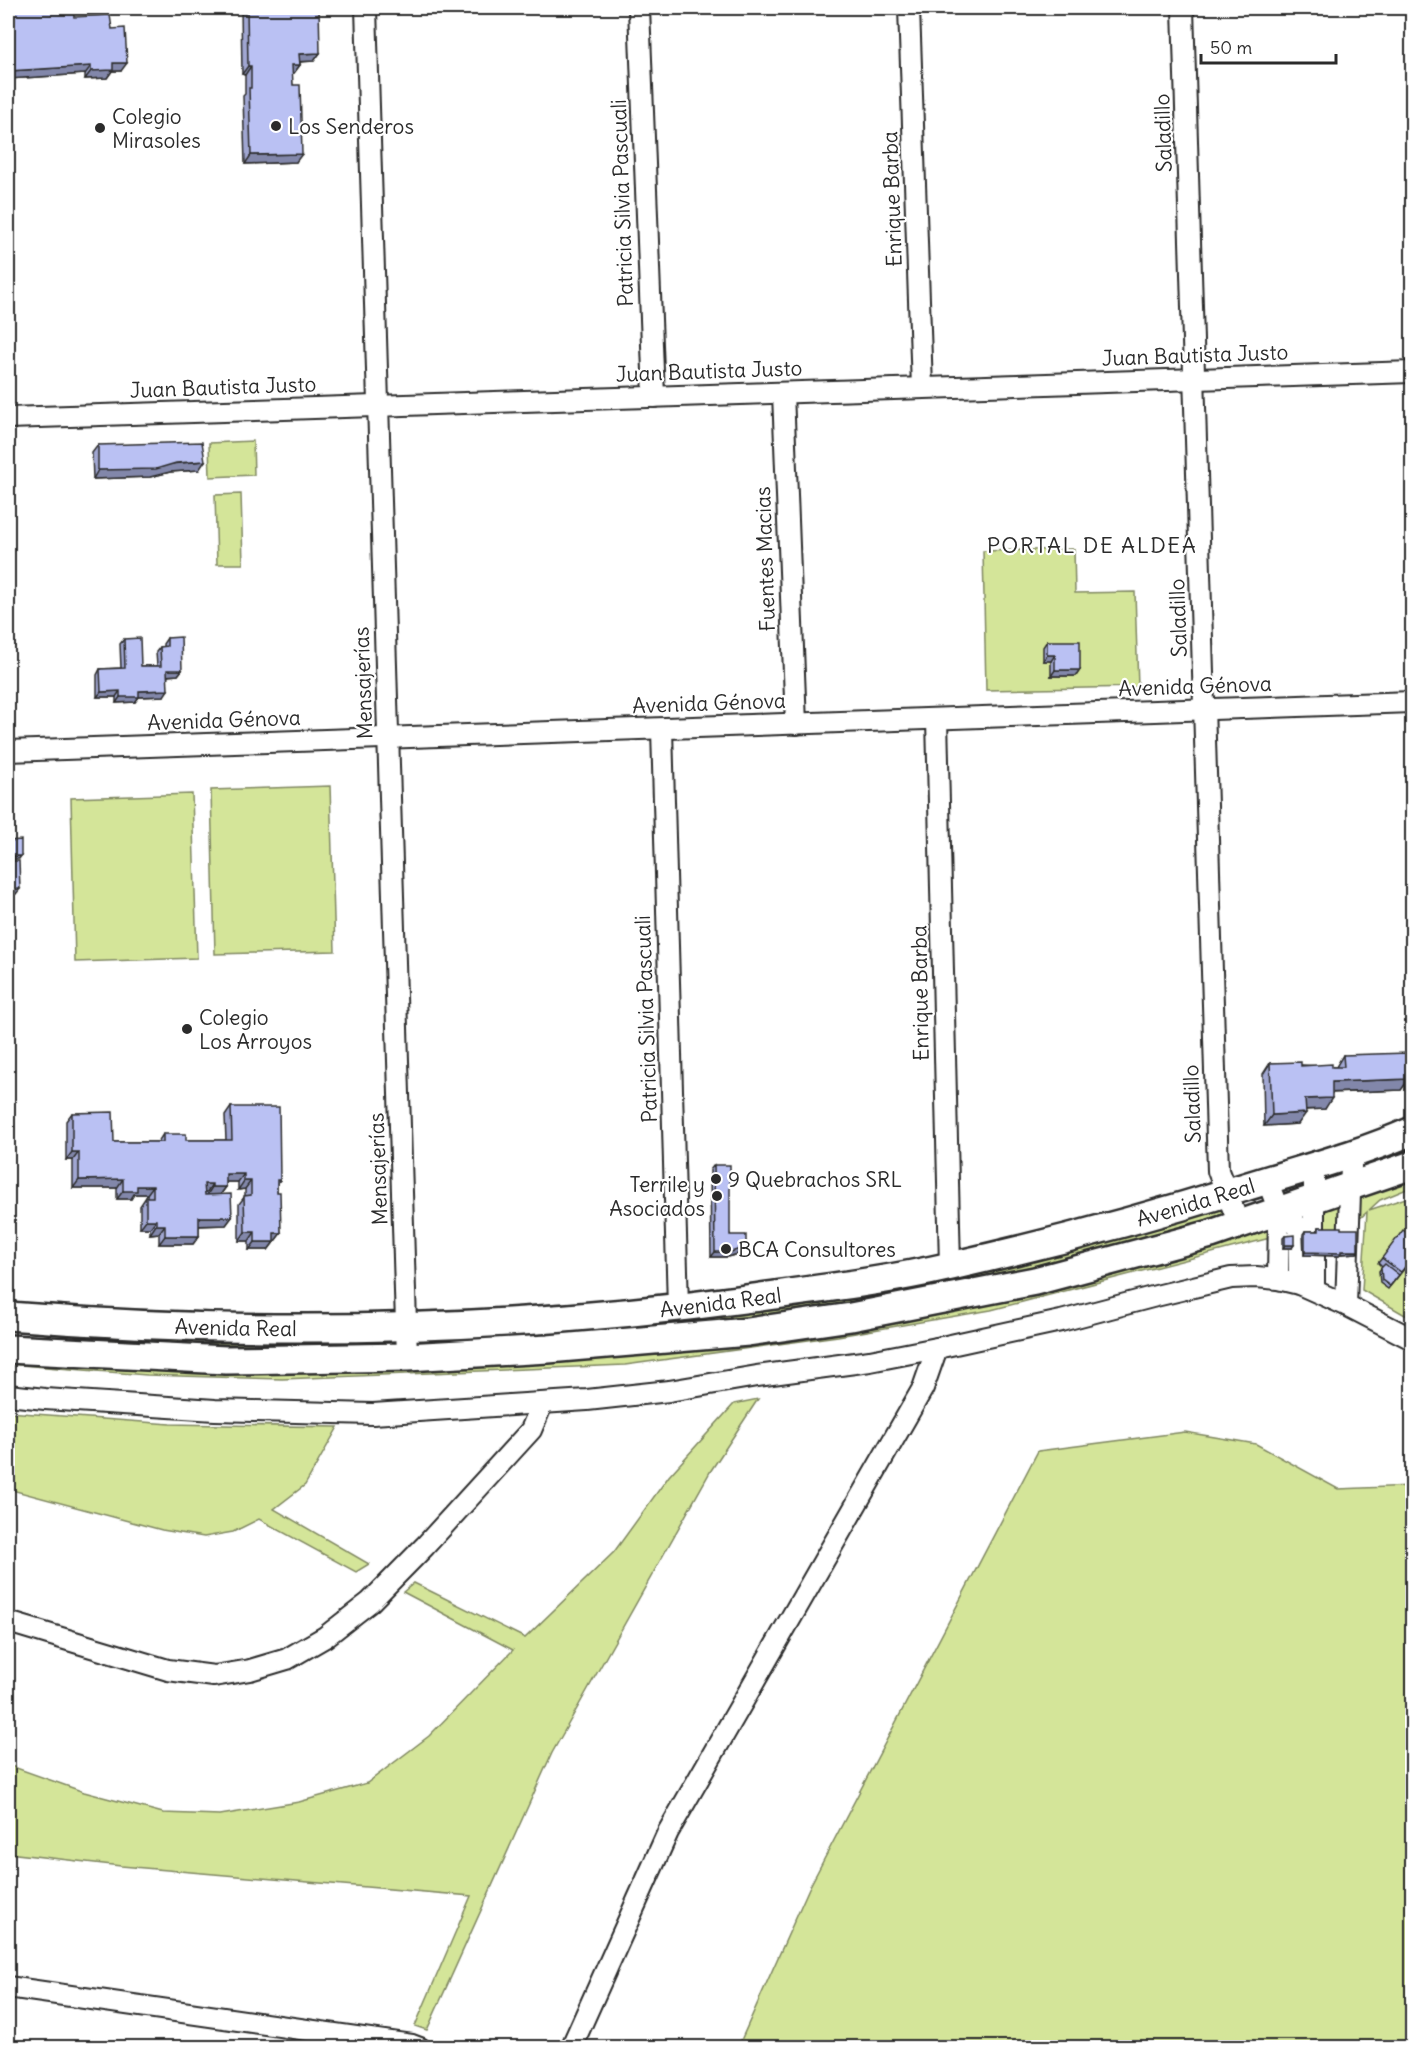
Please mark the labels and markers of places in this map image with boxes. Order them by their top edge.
place label: Colegio Mirasoles [112,103,201,154]
place label: Los Senderos [288,113,414,140]
marker: Los Senderos [269,119,283,133]
marker: Colegio Mirasoles [93,121,107,135]
place label: Colegio Los Arroyos [199,1004,312,1055]
marker: Colegio Los Arroyos [180,1022,194,1036]
place label: 9 Quebrachos SRL [728,1166,902,1193]
place label: Terrile y Asociados [609,1171,705,1222]
marker: 9 Quebrachos SRL [709,1172,723,1186]
marker: Terrile y Asociados [710,1189,724,1203]
place label: BCA Consultores [738,1236,896,1263]
marker: BCA Consultores [719,1242,733,1256]

